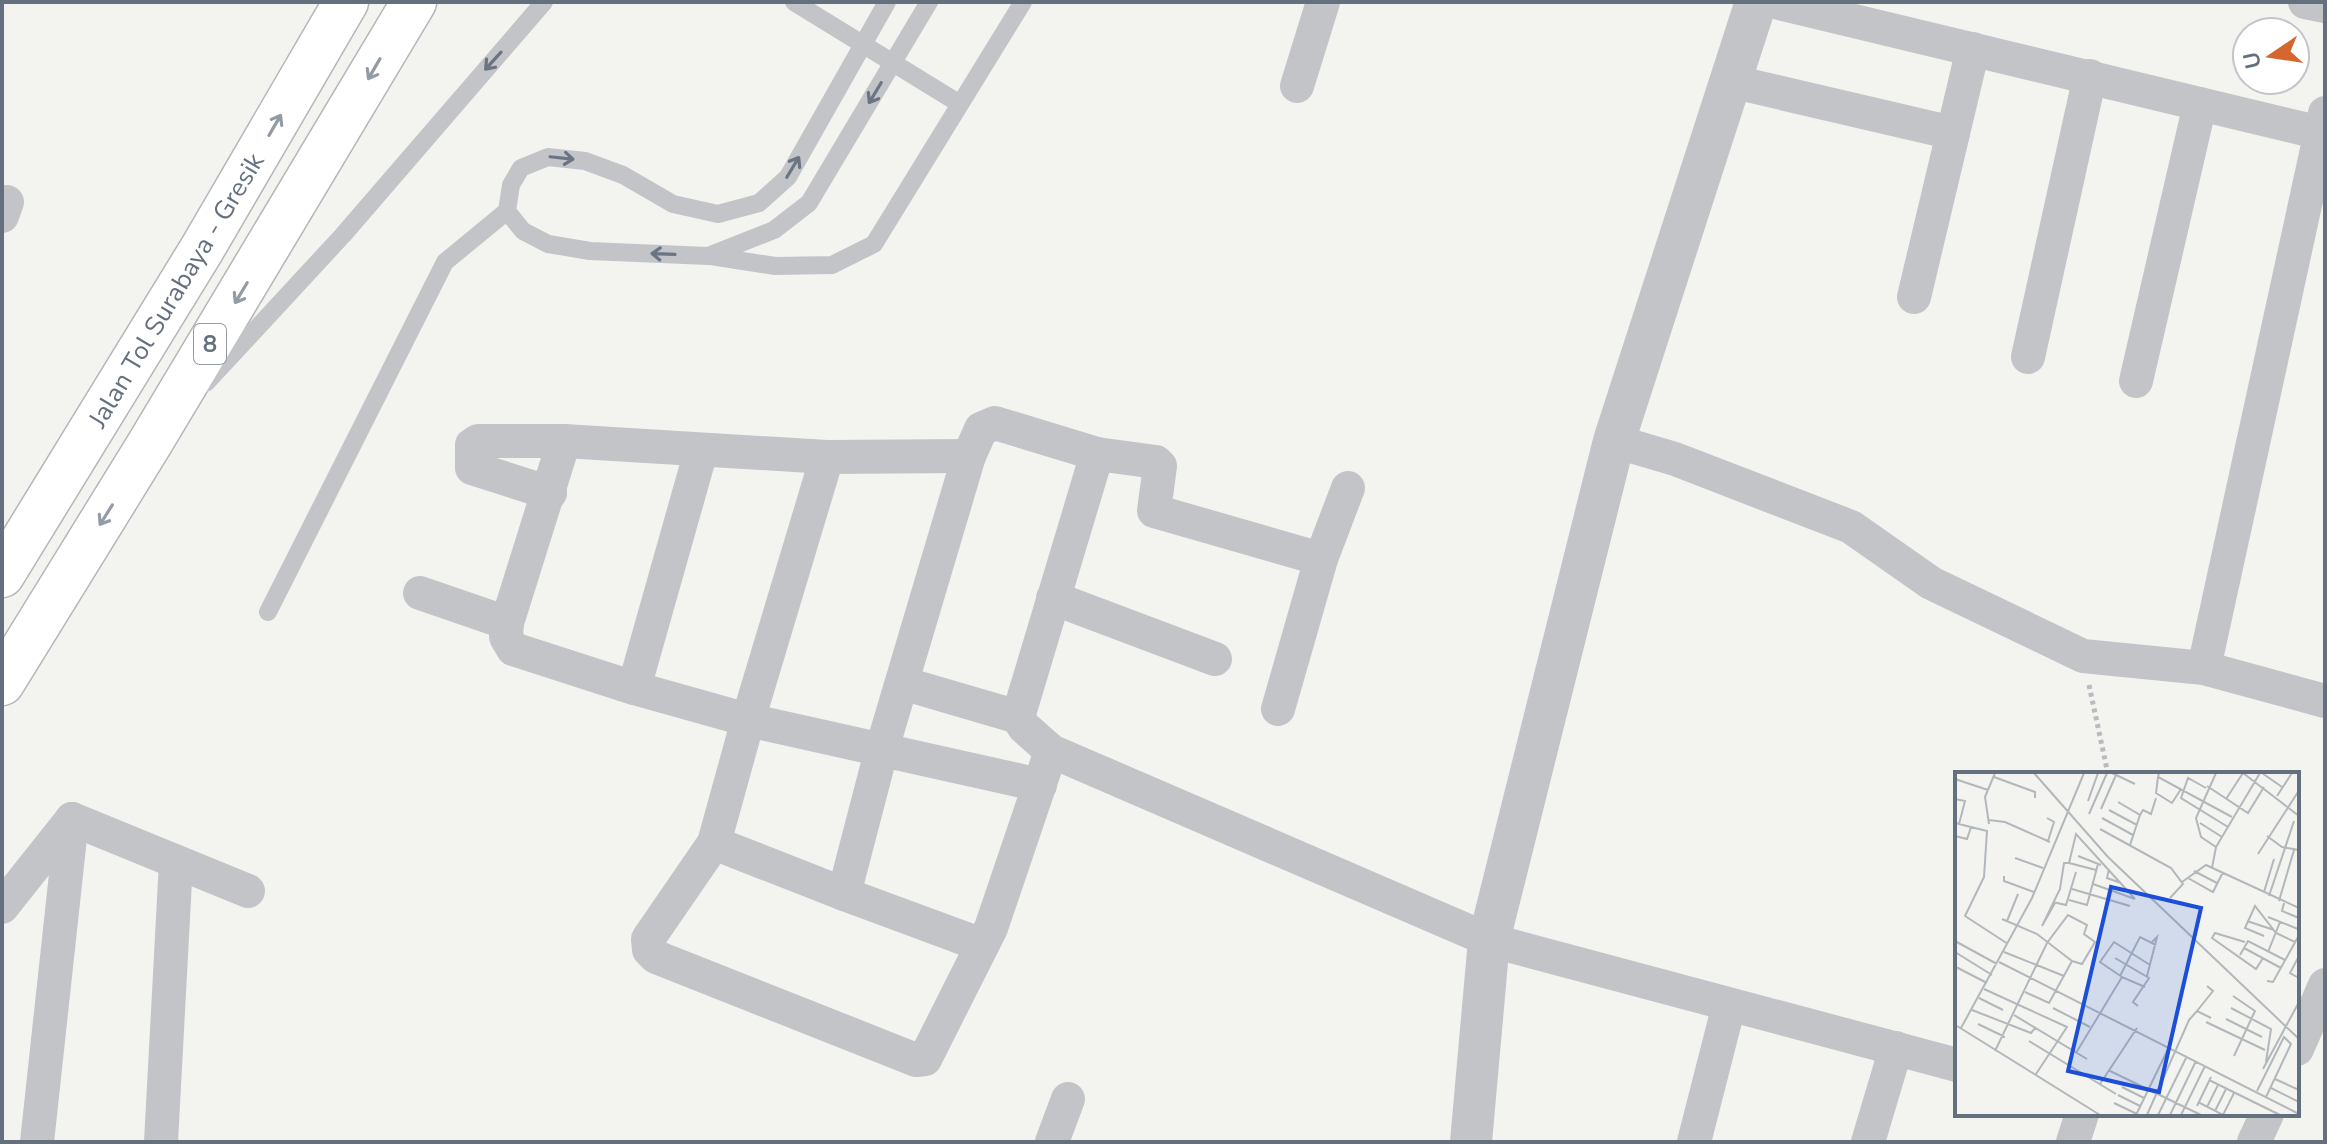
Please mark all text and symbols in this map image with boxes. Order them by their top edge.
north arrow [2231,16,2311,96]
text: U [2236,49,2269,72]
one-way arrow [484,51,502,71]
one-way arrow [366,57,382,80]
one-way arrow [866,81,882,104]
one-way arrow [267,114,283,137]
street label: Jalan Tol Surabaya - Gresik [80,146,273,435]
one-way arrow [548,151,575,166]
one-way arrow [785,156,801,179]
one-way arrow [650,247,677,262]
one-way arrow [233,281,249,304]
road number: 8 [194,324,226,364]
one-way arrow [98,503,114,526]
inset map [1955,772,2299,1116]

